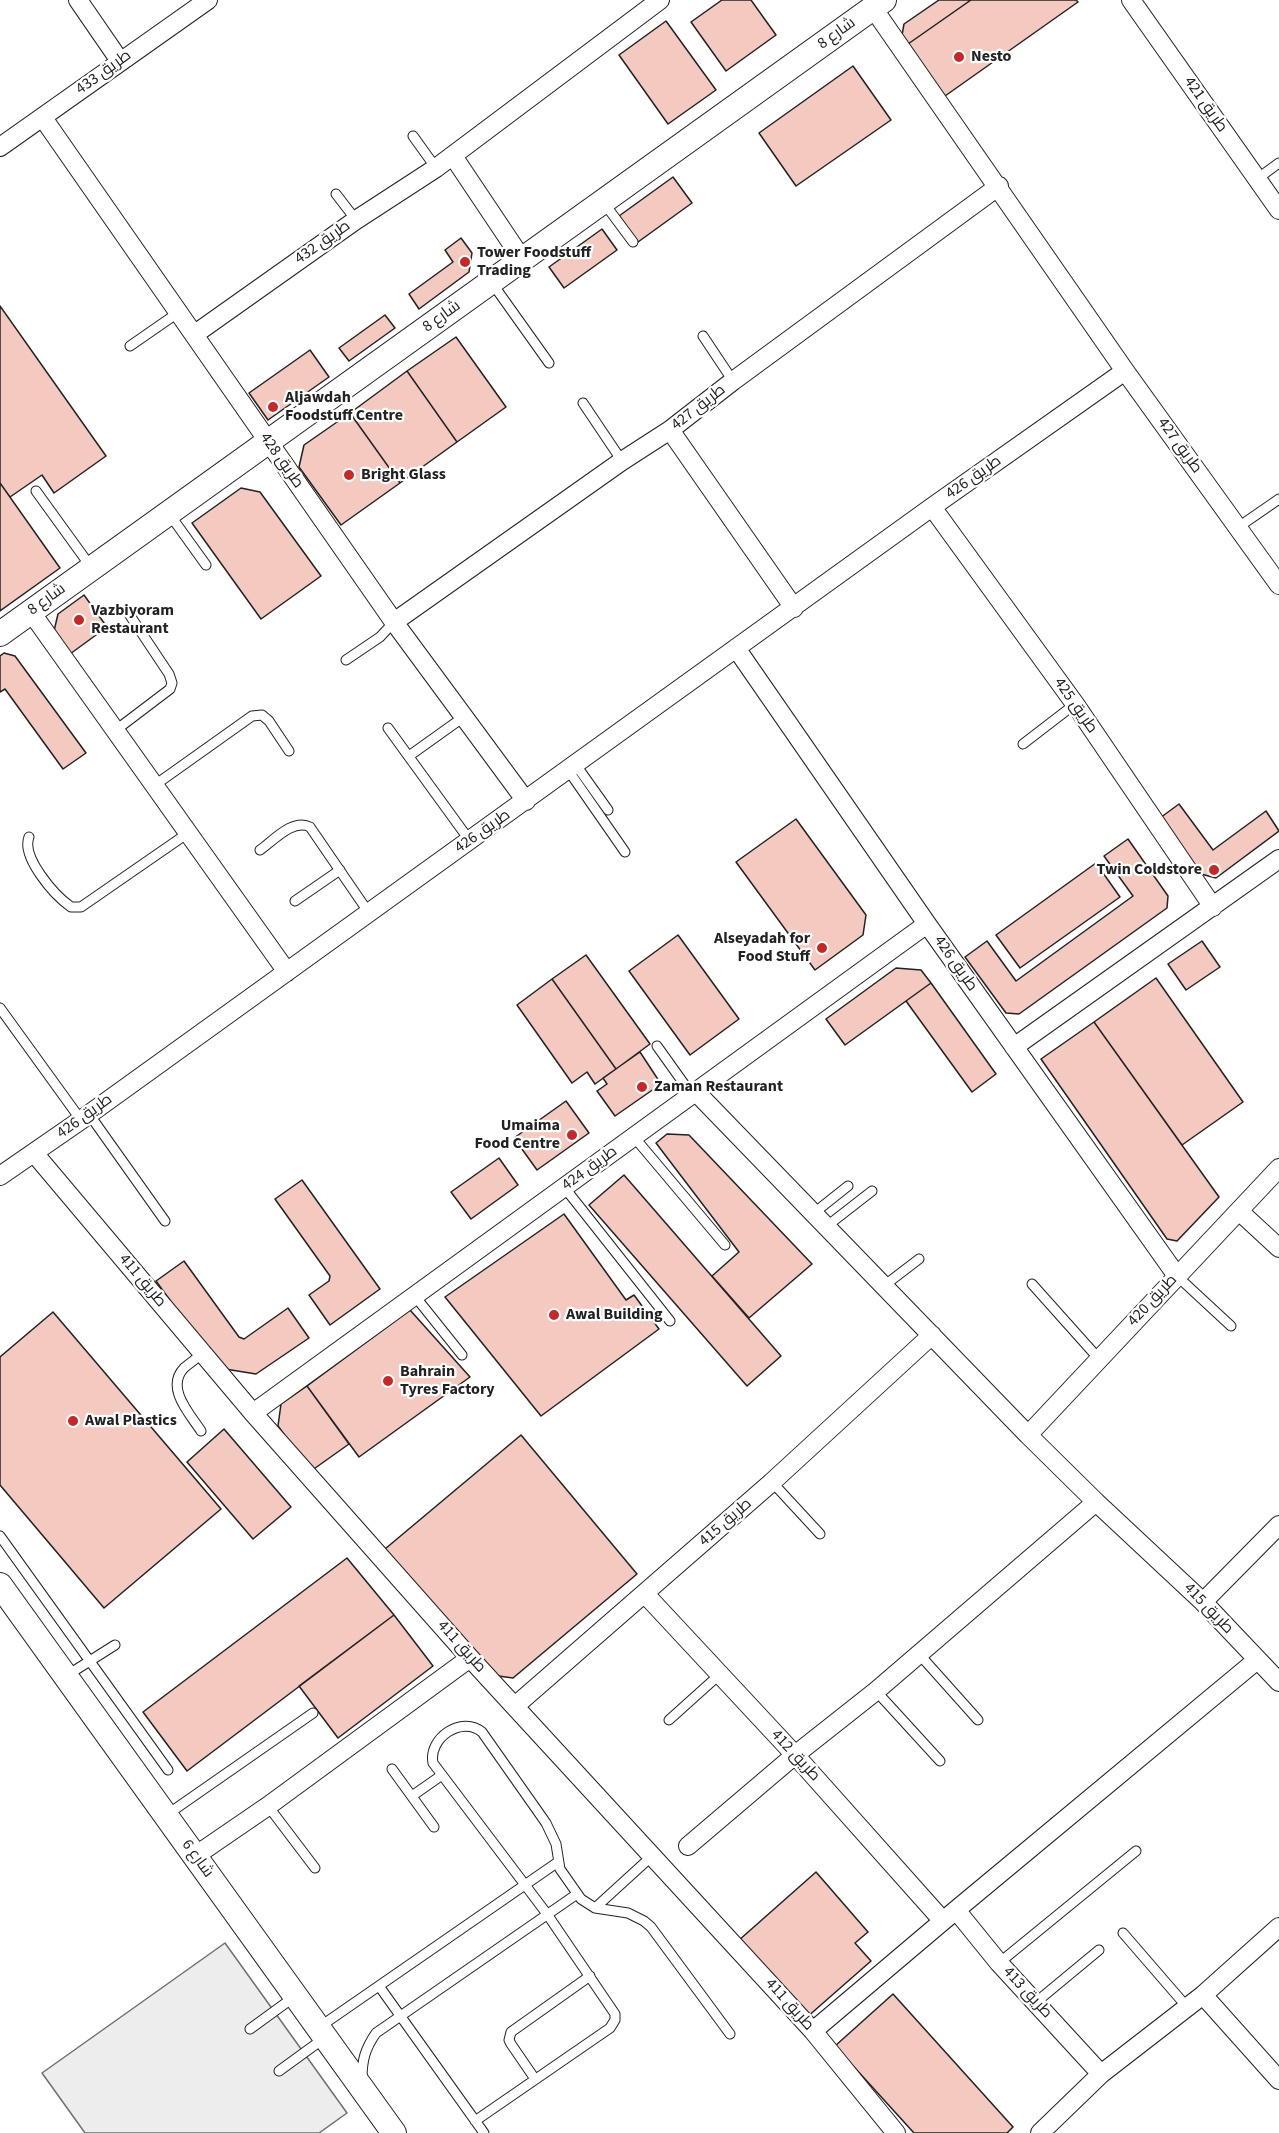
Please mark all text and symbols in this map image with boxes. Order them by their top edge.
street label: شارع 8 [814,14,860,54]
street label: طريق 433 [73,47,135,99]
place label: Nesto [971,47,1011,67]
marker: Nesto [952,50,966,64]
street label: طريق 421 [1179,73,1231,137]
street label: طريق 432 [291,217,355,269]
place label: Tower Foodstuff Trading [477,243,591,281]
marker: Tower Foodstuff Trading [458,255,472,269]
street label: شارع 8 [419,297,465,337]
street label: طريق 427 [668,381,730,435]
place label: Aljawdah Foodstuff Centre [285,388,403,426]
marker: Aljawdah Foodstuff Centre [266,400,280,414]
street label: طريق 427 [1153,415,1205,477]
street label: طريق 428 [255,429,307,493]
street label: طريق 426 [942,452,1006,504]
place label: Bright Glass [361,465,446,485]
marker: Bright Glass [342,468,356,482]
street label: شارع 8 [24,580,70,620]
place label: Vazbiyoram Restaurant [91,601,174,639]
marker: Vazbiyoram Restaurant [72,613,86,627]
street label: طريق 425 [1049,674,1101,738]
street label: طريق 426 [451,806,515,858]
place label: Twin Coldstore [1096,860,1202,880]
marker: Twin Coldstore [1207,863,1221,877]
place label: Alseyadah for Food Stuff [714,929,810,967]
street label: طريق 426 [929,932,981,996]
marker: Alseyadah for Food Stuff [815,941,829,955]
place label: Zaman Restaurant [654,1077,783,1097]
marker: Zaman Restaurant [635,1080,649,1094]
street label: طريق 426 [54,1091,116,1143]
place label: Umaima Food Centre [474,1116,560,1154]
marker: Umaima Food Centre [565,1128,579,1142]
street label: طريق 424 [559,1143,621,1195]
street label: طريق 411 [114,1250,170,1312]
street label: طريق 420 [1124,1271,1182,1331]
place label: Awal Building [566,1305,663,1325]
marker: Awal Building [547,1308,561,1322]
place label: Bahrain Tyres Factory [400,1362,495,1400]
marker: Bahrain Tyres Factory [381,1374,395,1388]
place label: Awal Plastics [85,1411,177,1431]
marker: Awal Plastics [66,1414,80,1428]
street label: طريق 415 [696,1495,756,1551]
street label: طريق 415 [1179,1579,1237,1639]
street label: طريق 411 [433,1617,489,1677]
street label: طريق 412 [766,1726,824,1786]
street label: شارع 6 [177,1836,217,1882]
street label: طريق 413 [998,1963,1056,2023]
street label: طريق 411 [761,1975,817,2035]

